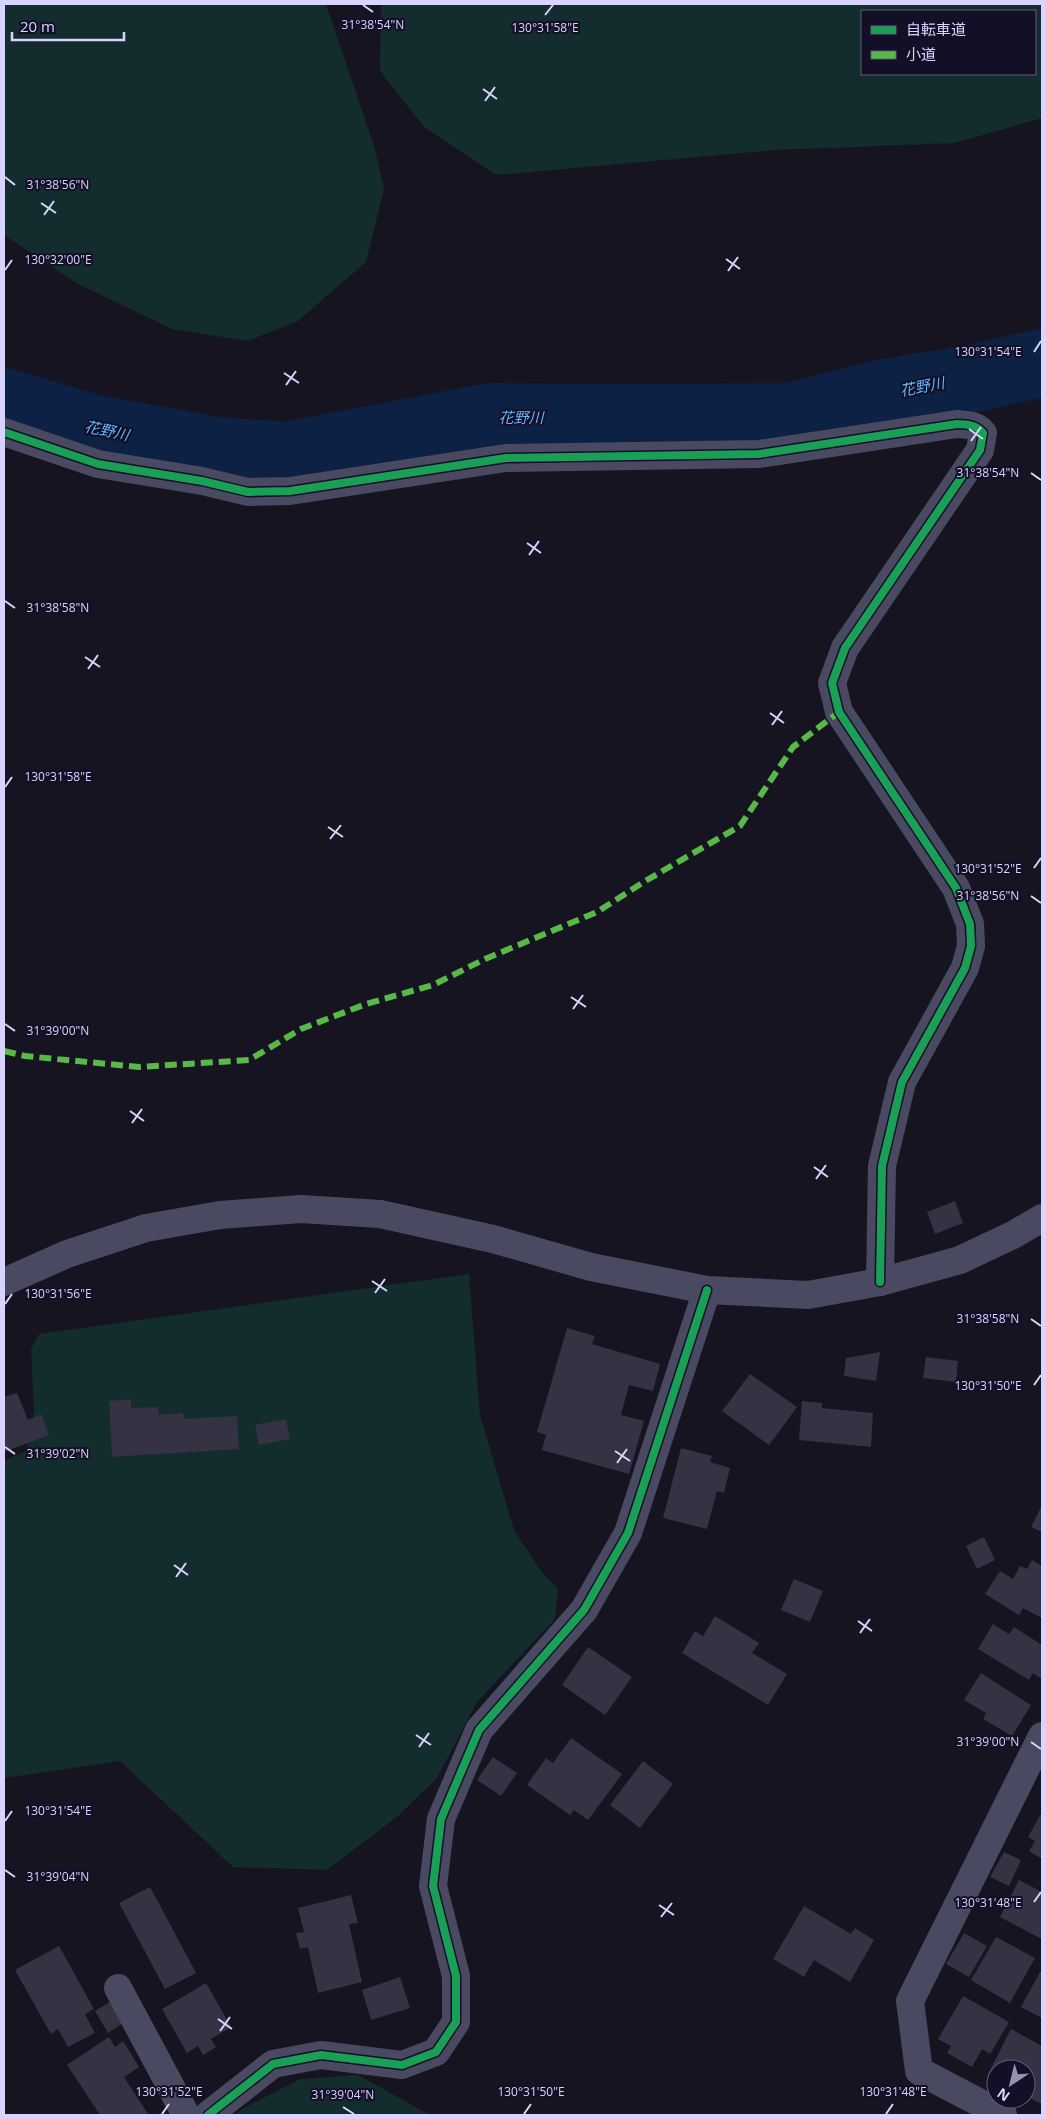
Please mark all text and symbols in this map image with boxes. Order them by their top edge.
scale bar [12,10,125,42]
legend [861,10,1036,75]
text: 20 m [20,16,55,36]
text: 31°38'54"N [342,16,404,33]
text: 130°31'58"E [511,19,579,36]
text: 自転車道 [906,19,966,39]
text: 小道 [906,44,936,64]
text: 31°38'56"N [27,176,89,193]
text: 130°32'00"E [24,251,92,268]
text: 130°31'54"E [954,343,1022,360]
water label: 花野川 [898,372,948,400]
water label: 花野川 [498,407,545,427]
water label: 花野川 [83,416,133,445]
text: 31°38'54"N [957,464,1019,481]
text: 31°38'58"N [27,599,89,616]
text: 130°31'58"E [24,768,92,785]
text: 130°31'52"E [954,860,1022,877]
text: 31°38'56"N [957,887,1019,904]
text: 31°39'00"N [27,1022,89,1039]
text: 130°31'56"E [24,1285,92,1302]
text: 31°38'58"N [957,1310,1019,1327]
text: 130°31'50"E [954,1377,1022,1394]
text: 31°39'02"N [27,1445,89,1462]
text: 31°39'00"N [957,1733,1019,1750]
text: 130°31'54"E [24,1802,92,1819]
text: 31°39'04"N [27,1868,89,1885]
text: 130°31'48"E [954,1894,1022,1911]
north arrow [986,2059,1036,2109]
text: 130°31'52"E [135,2083,203,2100]
text: 130°31'50"E [497,2083,565,2100]
text: 130°31'48"E [859,2083,927,2100]
text: N [993,2084,1013,2106]
text: 31°39'04"N [312,2086,374,2103]

